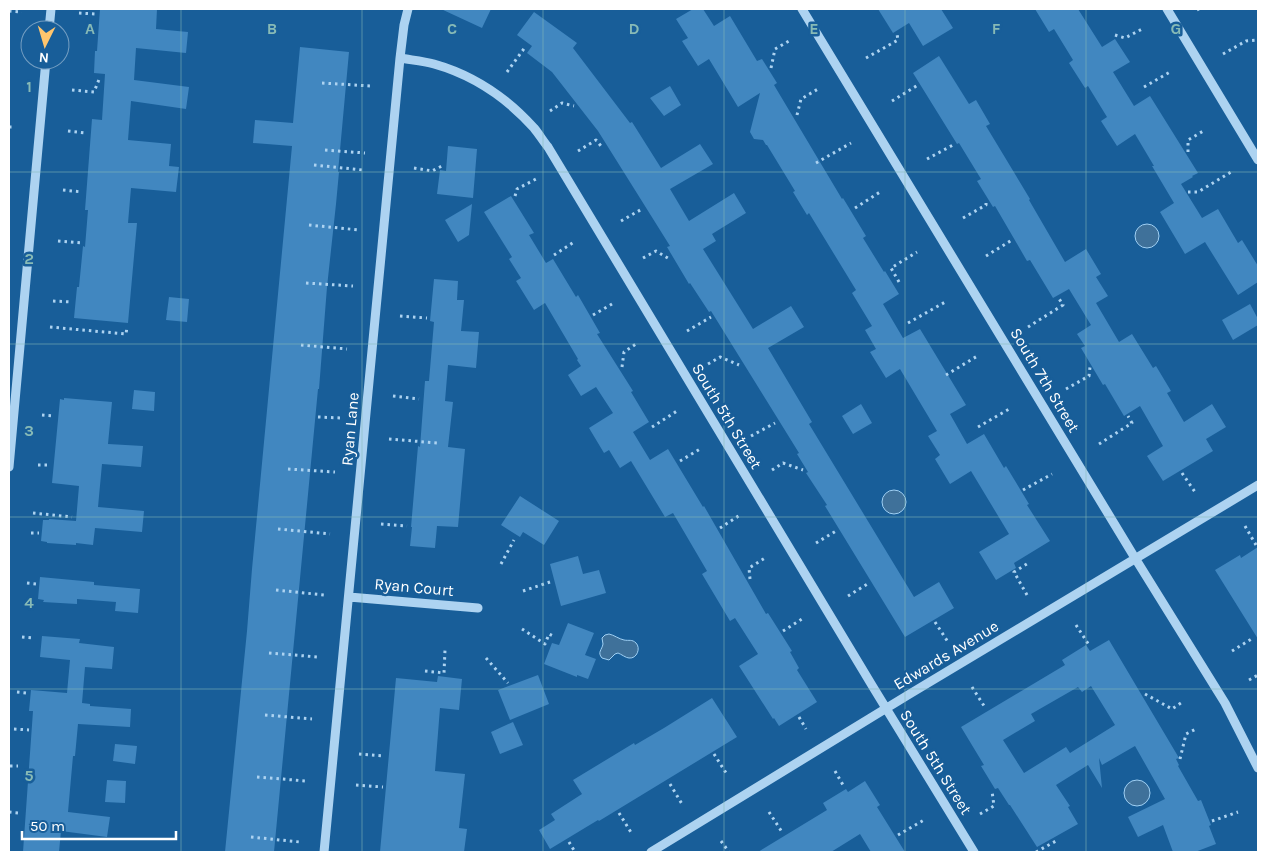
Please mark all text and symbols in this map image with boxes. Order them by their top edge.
text: A [85,19,95,38]
text: B [267,19,277,38]
text: C [447,19,457,38]
text: D [629,19,640,38]
text: E [809,19,819,38]
text: F [992,19,1001,38]
text: G [1171,19,1181,38]
north arrow [20,20,70,70]
text: N [38,49,50,66]
text: 1 [26,77,32,96]
text: 2 [24,249,34,268]
street label: South 7th Street [1006,324,1084,436]
street label: South 5th Street [688,360,766,472]
street label: Ryan Lane [337,391,363,467]
text: 3 [24,421,34,440]
street label: Ryan Court [374,574,454,600]
text: 4 [24,593,34,612]
street label: Edwards Avenue [890,616,1002,694]
street label: South 5th Street [896,706,976,818]
text: 5 [24,766,34,785]
scale bar [22,808,176,840]
text: 50 m [30,817,65,835]

